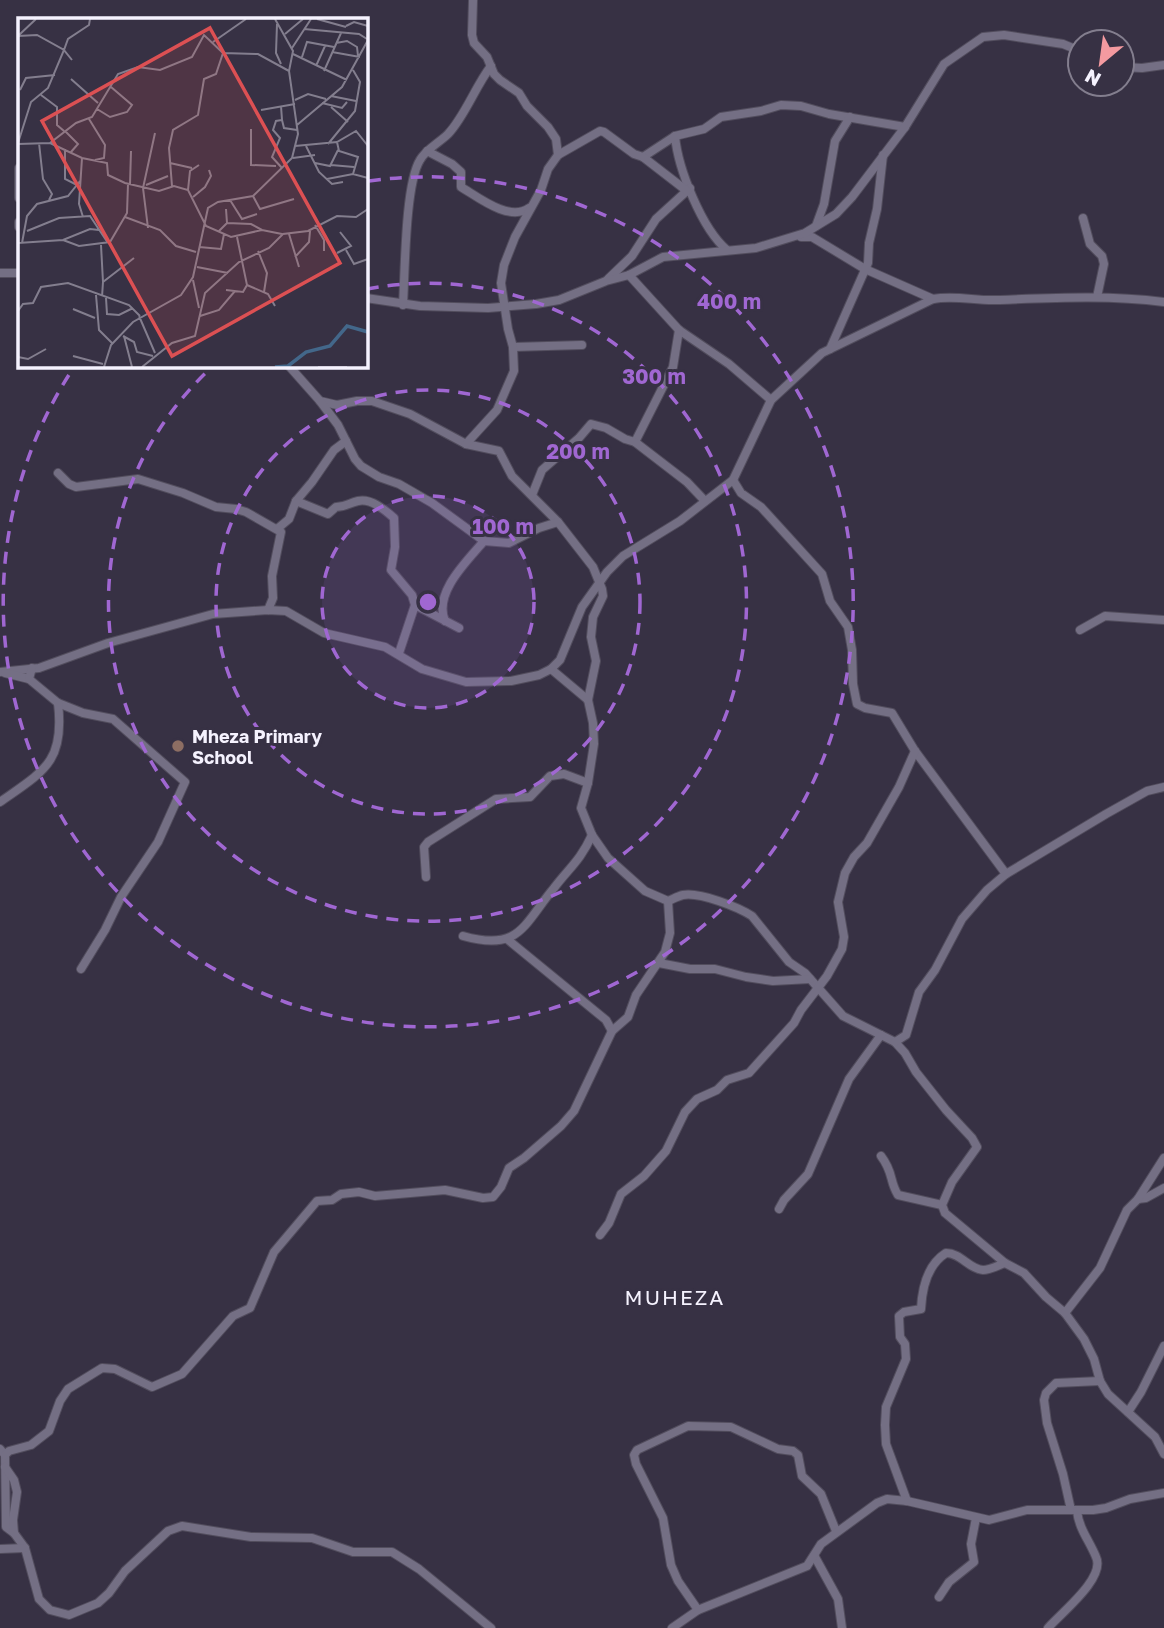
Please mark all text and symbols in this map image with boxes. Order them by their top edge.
inset map [18,18,368,368]
north arrow [1066,28,1136,98]
text: N [1081,65,1104,92]
text: 400 m [697,288,761,314]
text: 300 m [622,363,686,389]
text: 200 m [546,438,610,464]
text: 100 m [472,513,534,539]
centre of rings [416,590,440,614]
place label: Mheza Primary School [192,725,322,768]
marker: Mheza Primary School [170,738,186,754]
district label: MUHEZA [625,1284,725,1310]

